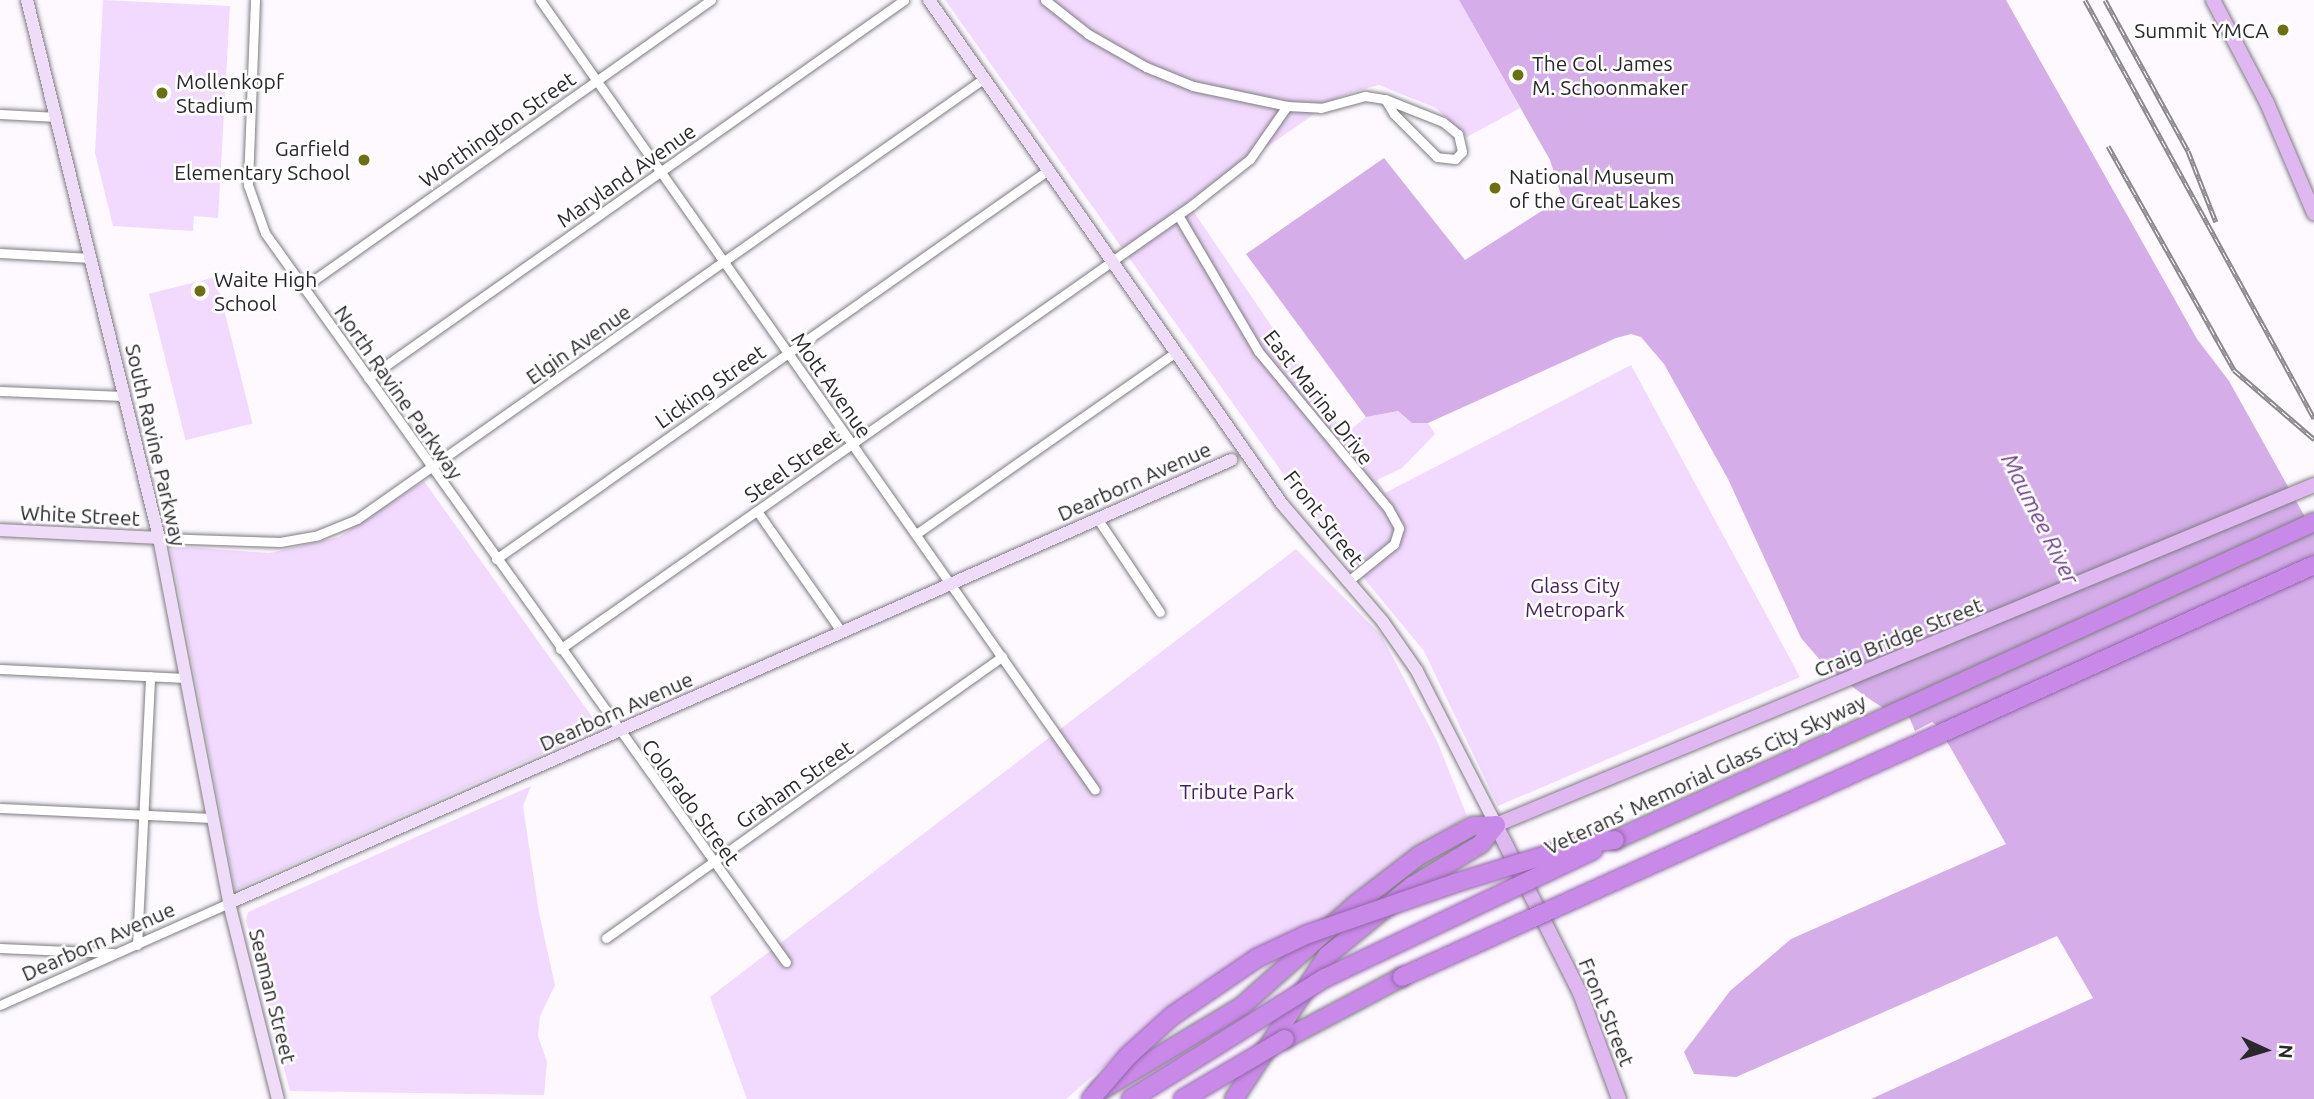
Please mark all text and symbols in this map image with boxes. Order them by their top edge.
place label: Summit YMCA [2134,17,2269,43]
marker: Summit YMCA [2275,22,2291,38]
place label: The Col. James M. Schoonmaker [1532,50,1688,100]
street label: Worthington Street [414,66,580,192]
marker: The Col. James M. Schoonmaker [1510,67,1526,83]
place label: Mollenkopf Stadium [176,68,284,118]
marker: Mollenkopf Stadium [154,85,170,101]
street label: Maryland Avenue [552,118,700,232]
place label: Garfield Elementary School [174,135,350,185]
marker: Garfield Elementary School [356,152,372,168]
place label: National Museum of the Great Lakes [1509,163,1681,213]
marker: National Museum of the Great Lakes [1487,180,1503,196]
place label: Waite High School [214,266,317,316]
marker: Waite High School [192,283,208,299]
street label: Elgin Avenue [521,299,635,389]
street label: North Ravine Parkway [329,300,469,484]
street label: East Marina Drive [1259,325,1379,469]
street label: Mott Avenue [787,328,877,442]
street label: Licking Street [650,339,770,433]
street label: South Ravine Parkway [120,341,192,549]
street label: Steel Street [739,423,845,507]
street label: Dearborn Avenue [1053,436,1215,526]
water label: Maumee River [1995,449,2085,589]
street label: Front Street [1279,465,1369,571]
street label: White Street [20,499,140,531]
park label: Glass City Metropark [1525,572,1625,622]
street label: Craig Bridge Street [1810,592,1986,682]
street label: Dearborn Avenue [535,666,697,756]
street label: Veterans' Memorial Glass City Skyway [1540,688,1870,860]
street label: Colorado Street [637,734,745,870]
street label: Graham Street [731,734,857,834]
park label: Tribute Park [1180,778,1294,804]
street label: Dearborn Avenue [17,896,179,986]
street label: Seaman Street [244,926,302,1066]
street label: Front Street [1574,954,1640,1070]
north arrow [2230,1015,2300,1085]
text: N [2274,1044,2297,1059]

